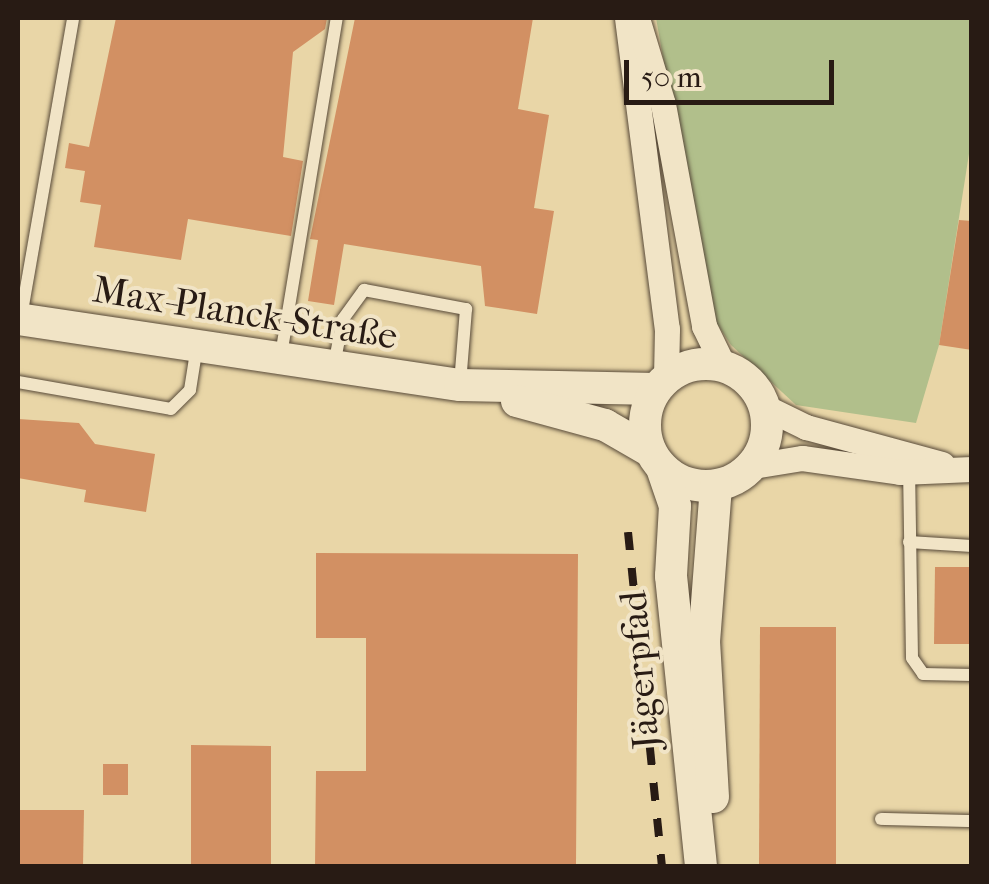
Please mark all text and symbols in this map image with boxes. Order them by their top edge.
scale bar [629,40,839,102]
text: 50 m [641,60,702,95]
street label: Max-Planck-Straße [90,266,400,360]
street label: Jägerpfad [610,589,670,751]

